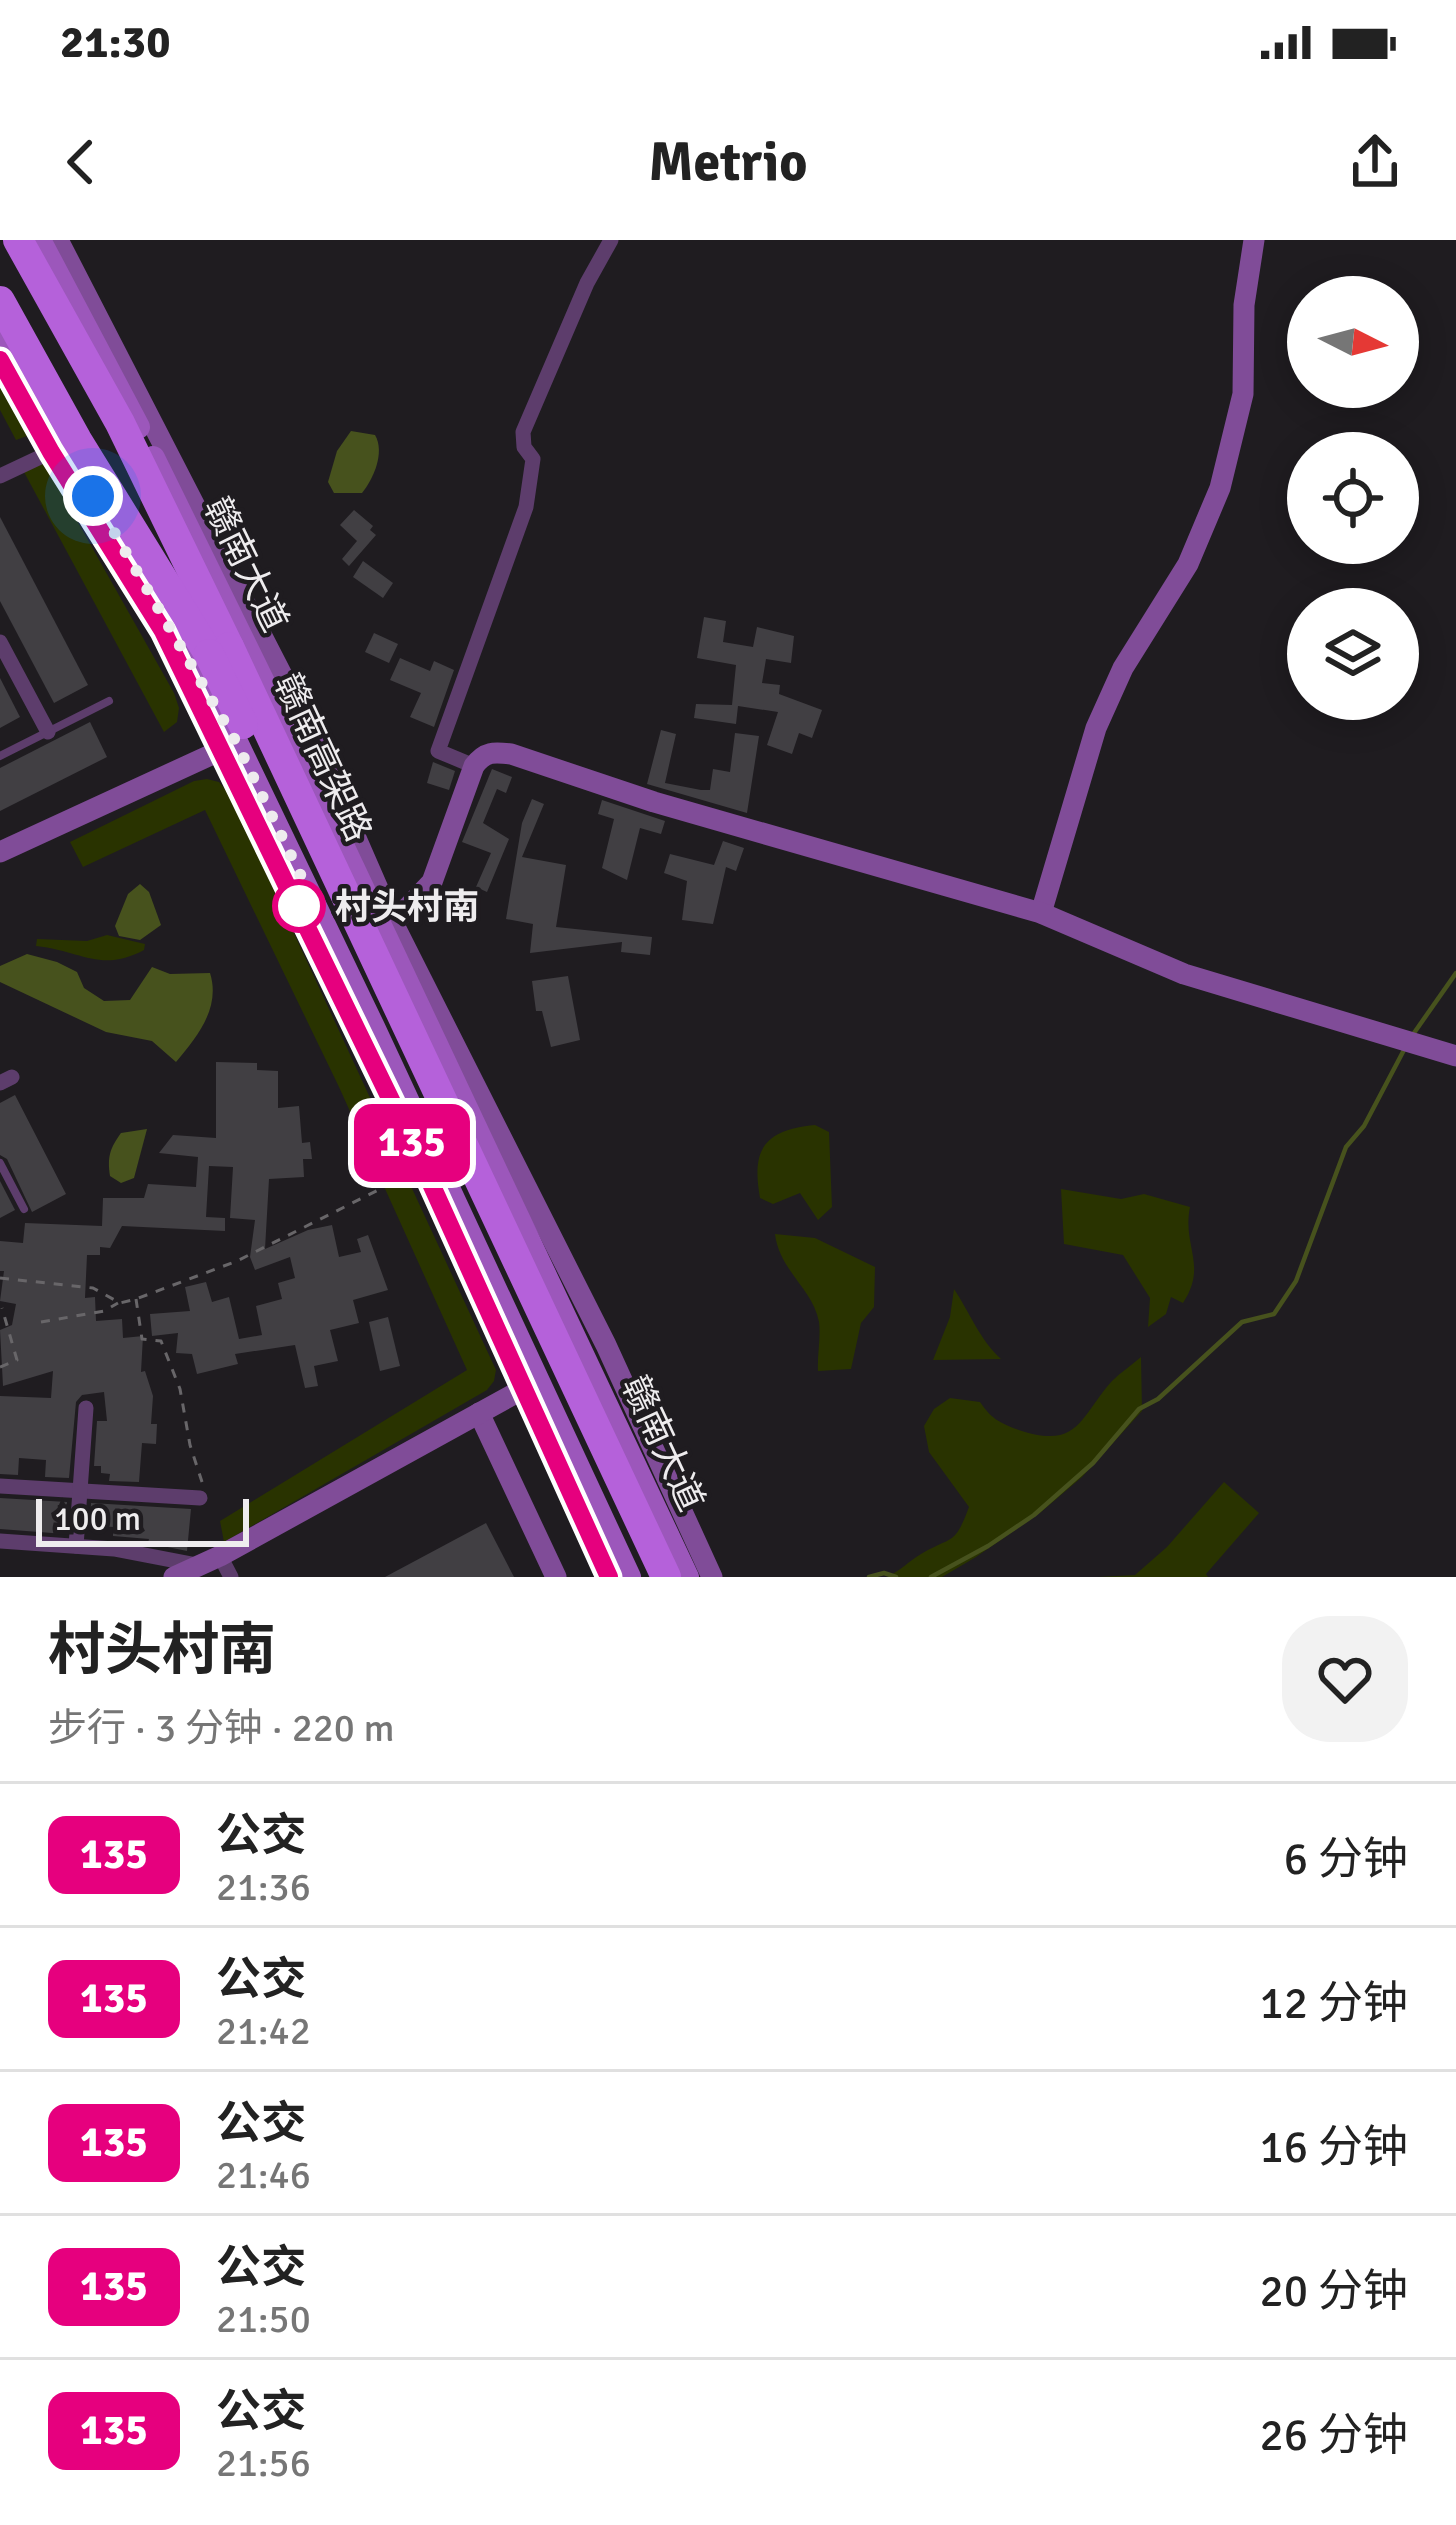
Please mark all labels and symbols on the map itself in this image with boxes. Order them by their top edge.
north arrow [1287,276,1419,408]
your location [63,466,123,526]
street label: 赣南大道 [194,490,297,639]
street label: 赣南高架路 [264,667,381,849]
marker: 村头村南 [274,881,324,931]
place label: 村头村南 [335,885,479,930]
line badge: 135 [343,1104,481,1182]
street label: 赣南大道 [612,1369,713,1518]
scale bar [36,1493,249,1546]

